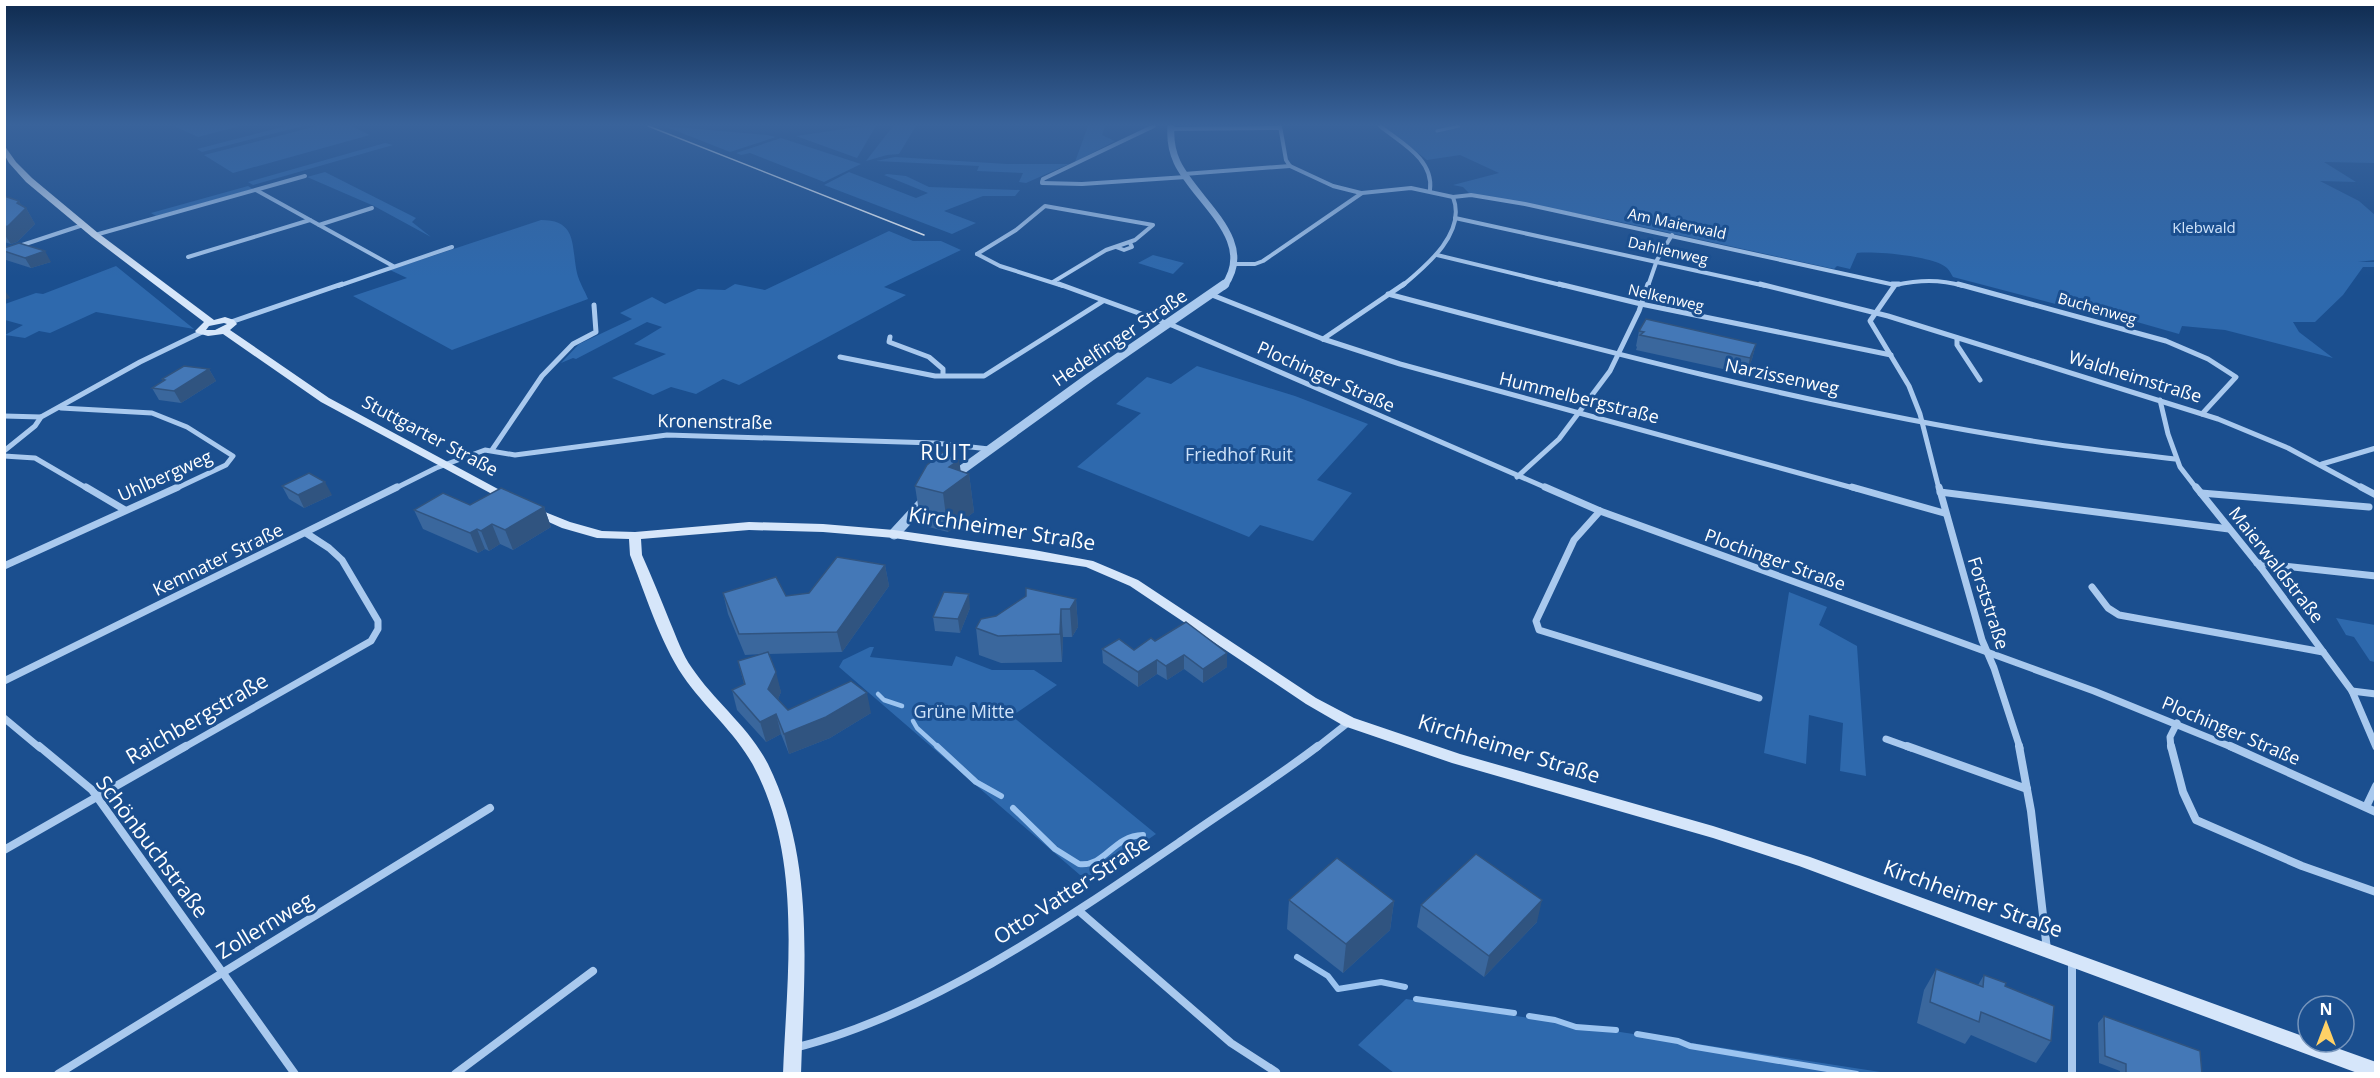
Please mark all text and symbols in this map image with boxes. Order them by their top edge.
street label: Am Maierwald [1626,203,1728,243]
park label: Klebwald [2172,217,2236,237]
street label: Dahlienweg [1626,231,1710,269]
street label: Nelkenweg [1626,279,1706,315]
street label: Hedelfinger Straße [1047,283,1191,391]
street label: Buchenweg [2056,287,2139,329]
street label: Plochinger Straße [1254,335,1399,417]
street label: Waldheimstraße [2066,344,2205,408]
street label: Narzissenweg [1723,352,1842,400]
street label: Hummelbergstraße [1497,366,1662,429]
street label: Stuttgarter Straße [358,389,503,481]
street label: Kronenstraße [657,408,773,434]
district label: RUIT [920,438,972,466]
park label: Friedhof Ruit [1185,442,1293,466]
street label: Uhlbergweg [114,444,216,507]
street label: Kirchheimer Straße [907,499,1098,557]
street label: Maierwaldstraße [2224,501,2330,627]
street label: Kemnater Straße [148,517,287,601]
street label: Plochinger Straße [1702,522,1849,596]
street label: Forststraße [1963,553,2015,652]
street label: Raichbergstraße [120,666,273,770]
street label: Plochinger Straße [2158,690,2304,770]
park label: Grüne Mitte [914,699,1014,723]
street label: Kirchheimer Straße [1415,707,1604,789]
street label: Schönbuchstraße [90,770,216,923]
street label: Otto-Vatter-Straße [988,828,1155,950]
street label: Kirchheimer Straße [1880,853,2067,944]
street label: Zollernweg [211,885,318,965]
north arrow [2296,994,2356,1054]
text: N [2319,998,2333,1020]

